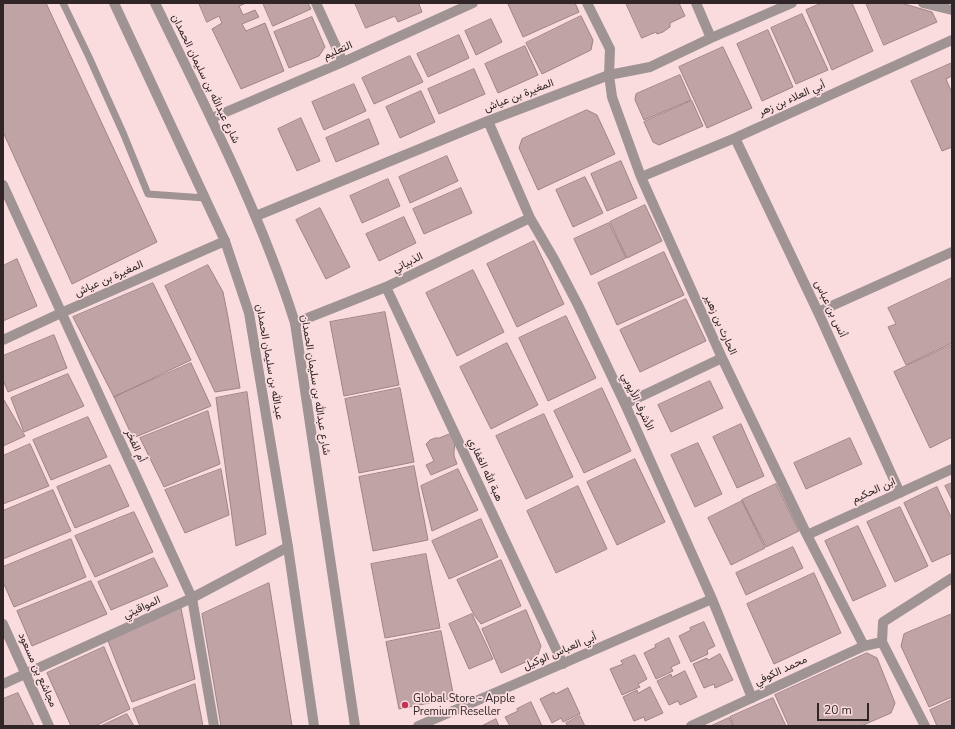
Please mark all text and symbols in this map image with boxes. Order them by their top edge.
street label: شارع عبدالله بن سليمان الحمدان [168,12,242,146]
street label: التعليم [321,39,355,63]
street label: المغيرة بن عياش [482,77,556,115]
street label: أبي العلاء بن زهر [757,78,827,120]
street label: الذبياني [391,250,425,276]
street label: المغيرة بن عياش [73,258,145,300]
street label: أنس بن عباس [811,278,849,340]
street label: الحارث بن زهير [701,293,739,357]
street label: عبدالله بن سليمان الحمدان [252,303,286,421]
street label: شارع عبدالله بن سليمان الحمدان [297,314,333,456]
street label: الأشرف الأيوبي [618,371,656,433]
street label: أم الفخر [122,427,148,465]
street label: هبة الله الغفاري [465,436,505,504]
street label: ابن الحكيم [850,475,898,507]
street label: المواقيتي [121,594,163,622]
street label: مجاشع بن مسعود [15,631,59,709]
street label: أبي العباس الوكيل [521,631,599,673]
street label: محمد الكوفي [752,653,810,689]
place label: Global Store - Apple Premium Reseller [413,692,515,718]
scale bar [819,695,871,721]
marker: Global Store - Apple Premium Reseller [400,700,410,710]
text: 20 m [824,702,852,718]

